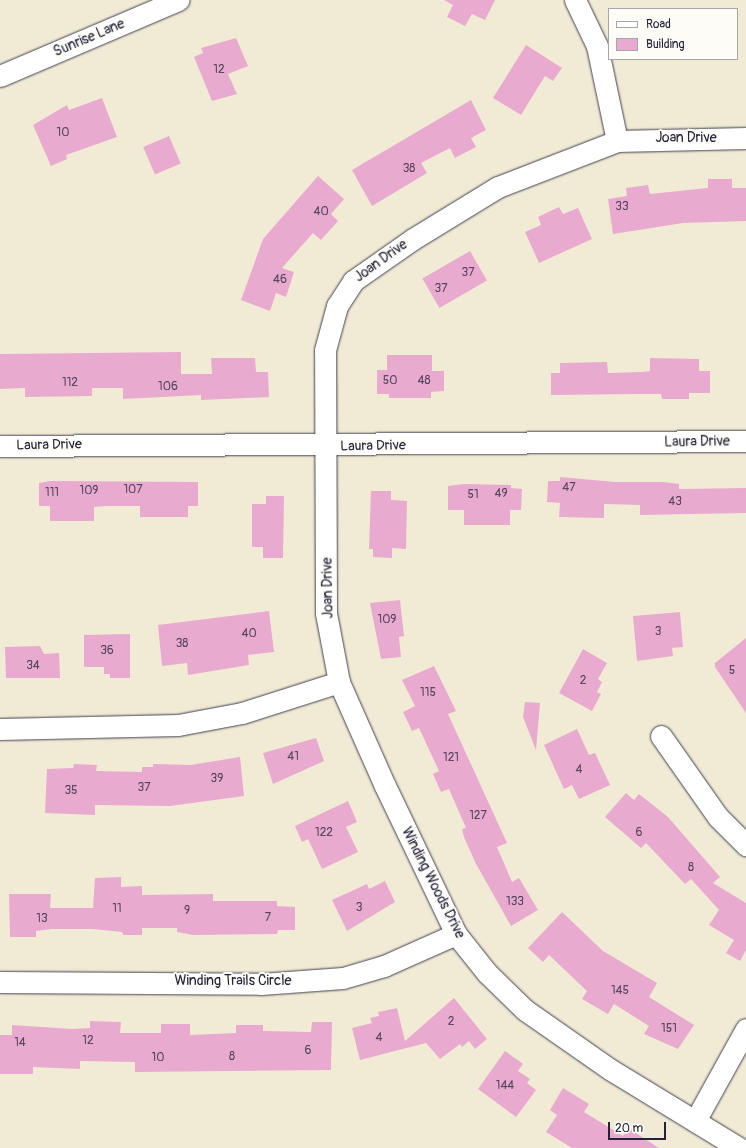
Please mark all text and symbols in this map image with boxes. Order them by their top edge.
legend [608,8,738,60]
street label: Sunrise Lane [51,15,127,61]
text: Road [646,17,671,32]
text: Building [646,37,685,52]
house number: 12 [213,63,225,77]
house number: 10 [57,126,69,140]
street label: Joan Drive [655,130,717,146]
house number: 38 [403,162,415,176]
house number: 33 [615,200,629,214]
house number: 40 [313,205,329,219]
street label: Joan Drive [351,236,411,286]
house number: 37 [461,266,475,280]
house number: 46 [273,273,287,287]
house number: 37 [434,282,448,296]
house number: 50 [383,374,397,388]
house number: 48 [417,374,431,388]
house number: 112 [62,376,78,390]
house number: 106 [158,380,178,394]
street label: Laura Drive [664,433,730,451]
street label: Laura Drive [16,436,82,454]
street label: Laura Drive [340,437,406,455]
house number: 47 [562,481,576,495]
house number: 107 [123,483,143,497]
house number: 109 [79,484,99,498]
house number: 111 [45,486,59,500]
house number: 49 [494,487,508,501]
house number: 51 [467,488,479,502]
house number: 43 [668,495,682,509]
street label: Joan Drive [319,557,337,619]
house number: 109 [377,613,397,627]
house number: 3 [655,625,661,639]
house number: 40 [241,627,257,641]
house number: 38 [176,637,188,651]
house number: 36 [100,644,114,658]
house number: 34 [26,659,40,673]
house number: 5 [729,664,735,678]
house number: 2 [580,674,586,688]
house number: 115 [420,686,436,700]
house number: 41 [287,750,299,764]
house number: 121 [443,751,459,765]
house number: 4 [576,763,582,777]
house number: 39 [211,772,223,786]
house number: 37 [137,781,151,795]
house number: 35 [64,784,78,798]
house number: 127 [469,809,487,823]
street label: Winding Woods Drive [398,825,468,941]
house number: 122 [315,826,333,840]
house number: 6 [636,826,642,840]
house number: 8 [688,861,694,875]
house number: 133 [506,895,524,909]
house number: 3 [356,901,362,915]
house number: 11 [112,902,122,916]
house number: 9 [184,904,190,918]
house number: 7 [265,911,271,925]
house number: 13 [36,912,48,926]
street label: Winding Trails Circle [175,973,291,989]
house number: 145 [611,984,629,998]
house number: 2 [448,1015,454,1029]
house number: 151 [661,1022,677,1036]
house number: 4 [376,1031,382,1045]
house number: 12 [82,1034,94,1048]
house number: 14 [14,1036,26,1050]
house number: 6 [305,1044,311,1058]
house number: 8 [229,1050,235,1064]
house number: 10 [152,1051,164,1065]
house number: 144 [496,1079,514,1093]
scale bar [610,1114,668,1140]
text: 20 m [615,1121,643,1136]

